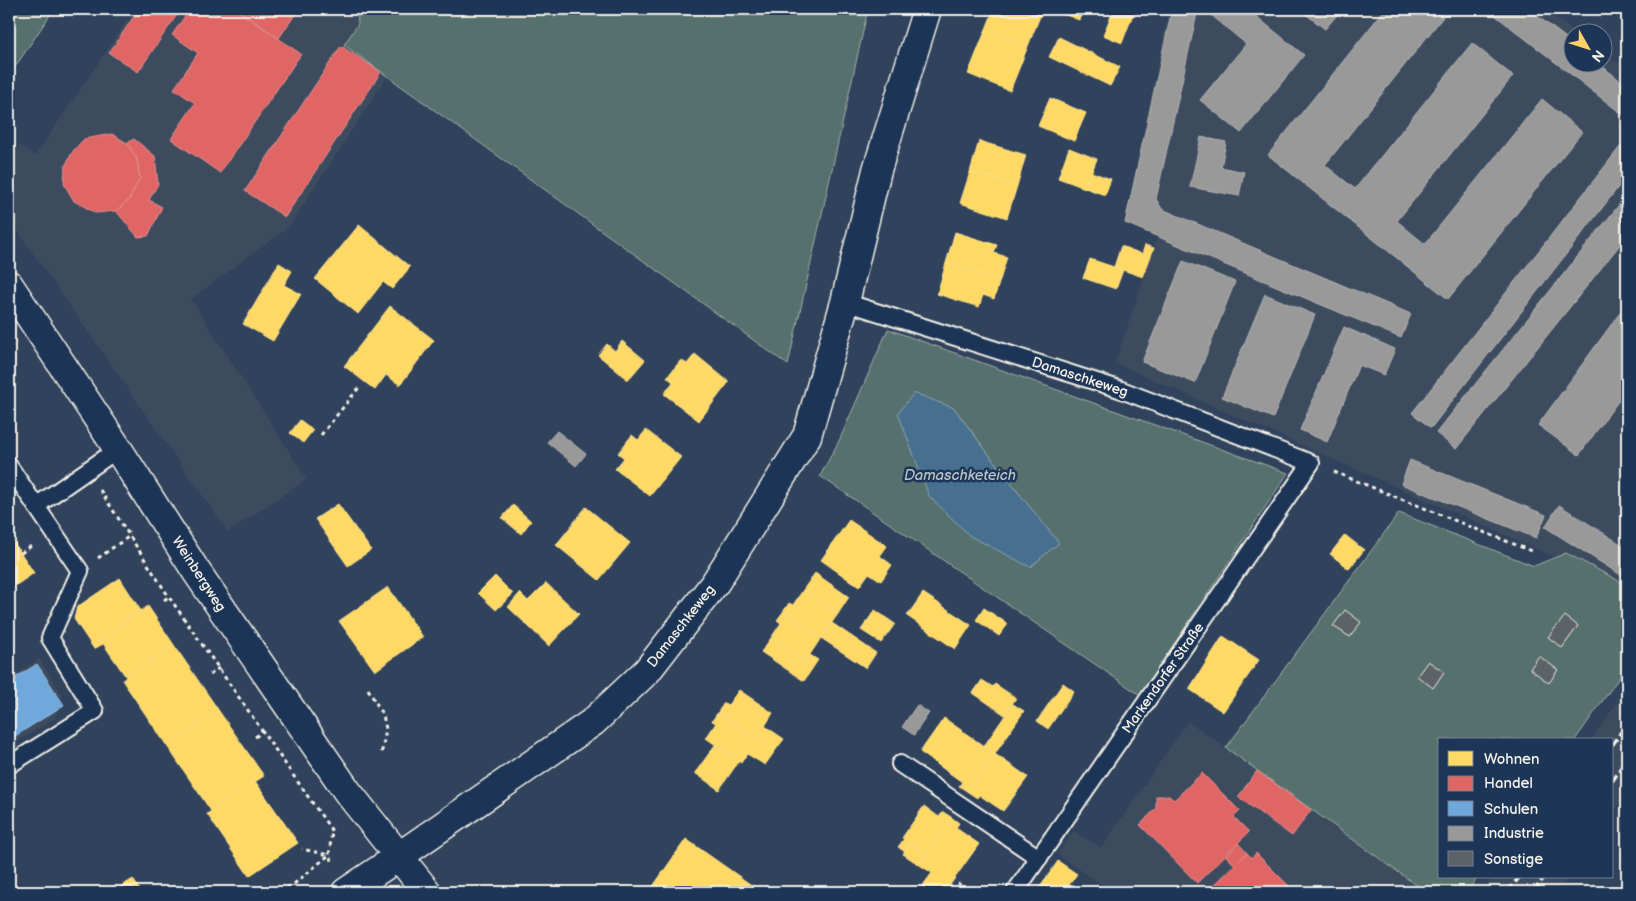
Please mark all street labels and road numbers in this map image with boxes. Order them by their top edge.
street label: Damaschkeweg [1030,353,1130,401]
street label: Weinbergweg [168,533,230,615]
street label: Damaschkeweg [643,581,719,671]
street label: Markendorfer Straße [1118,619,1208,737]

